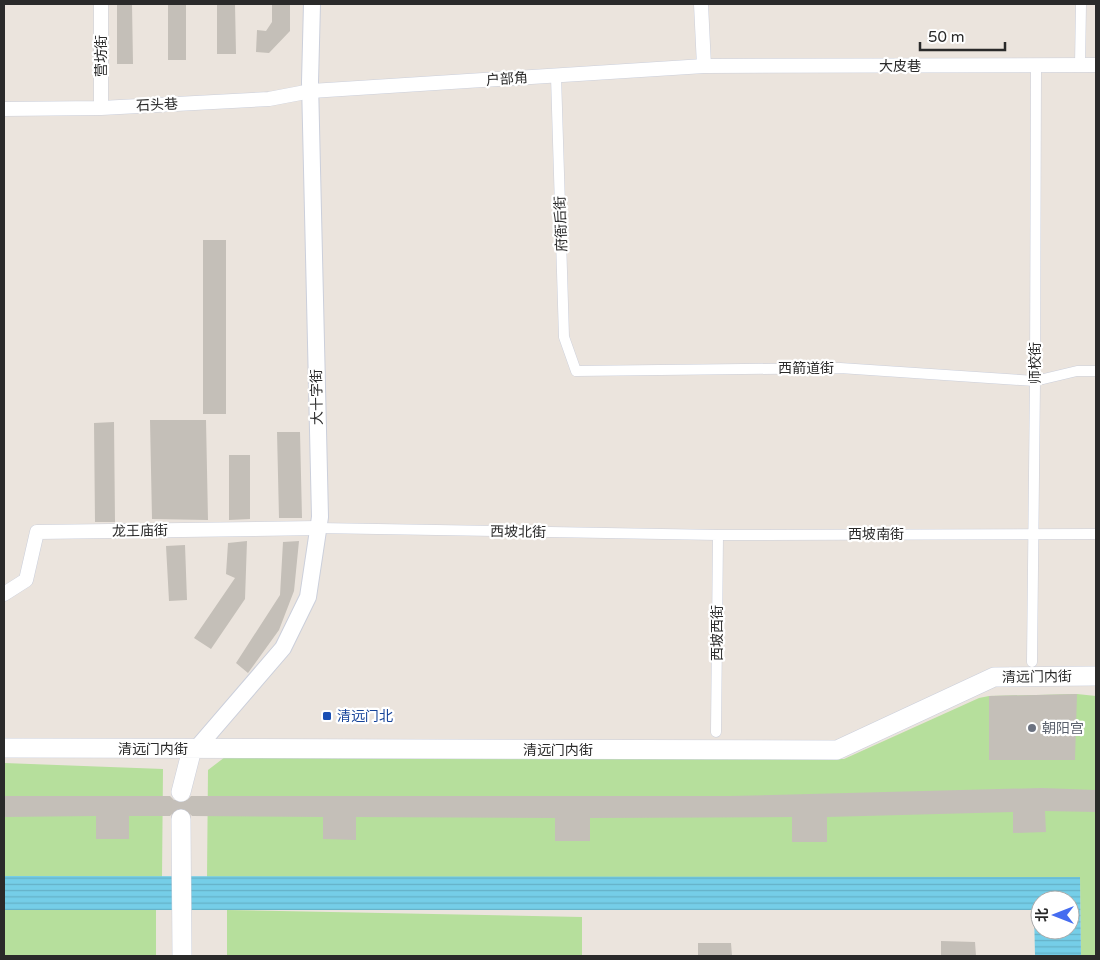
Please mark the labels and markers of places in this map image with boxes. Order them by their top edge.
place label: 清远门北 [337,708,393,725]
marker: 清远门北 [321,710,333,722]
place label: 朝阳宫 [1042,720,1084,737]
marker: 朝阳宫 [1026,722,1038,734]

